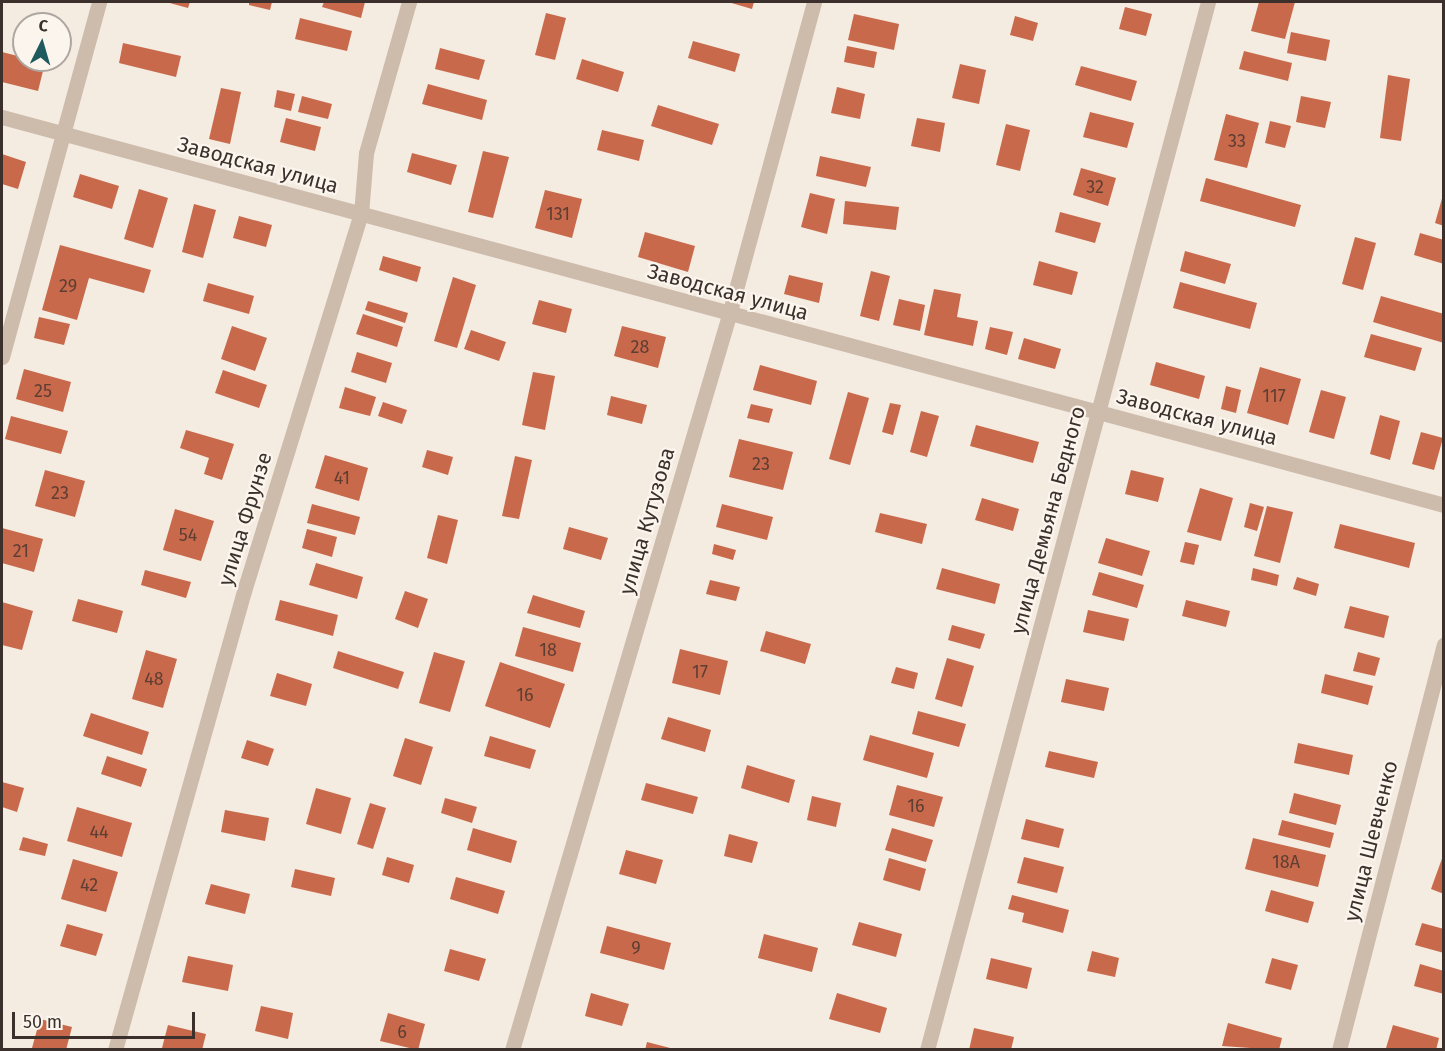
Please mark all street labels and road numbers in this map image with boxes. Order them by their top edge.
street label: Заводская улица [175,131,341,199]
street label: Заводская улица [645,258,811,326]
street label: Заводская улица [1114,383,1280,451]
street label: улица Демьяна Бедного [1005,403,1091,637]
street label: улица Кутузова [614,445,680,597]
street label: улица Фрунзе [213,449,277,589]
street label: улица Шевченко [1339,758,1403,924]

